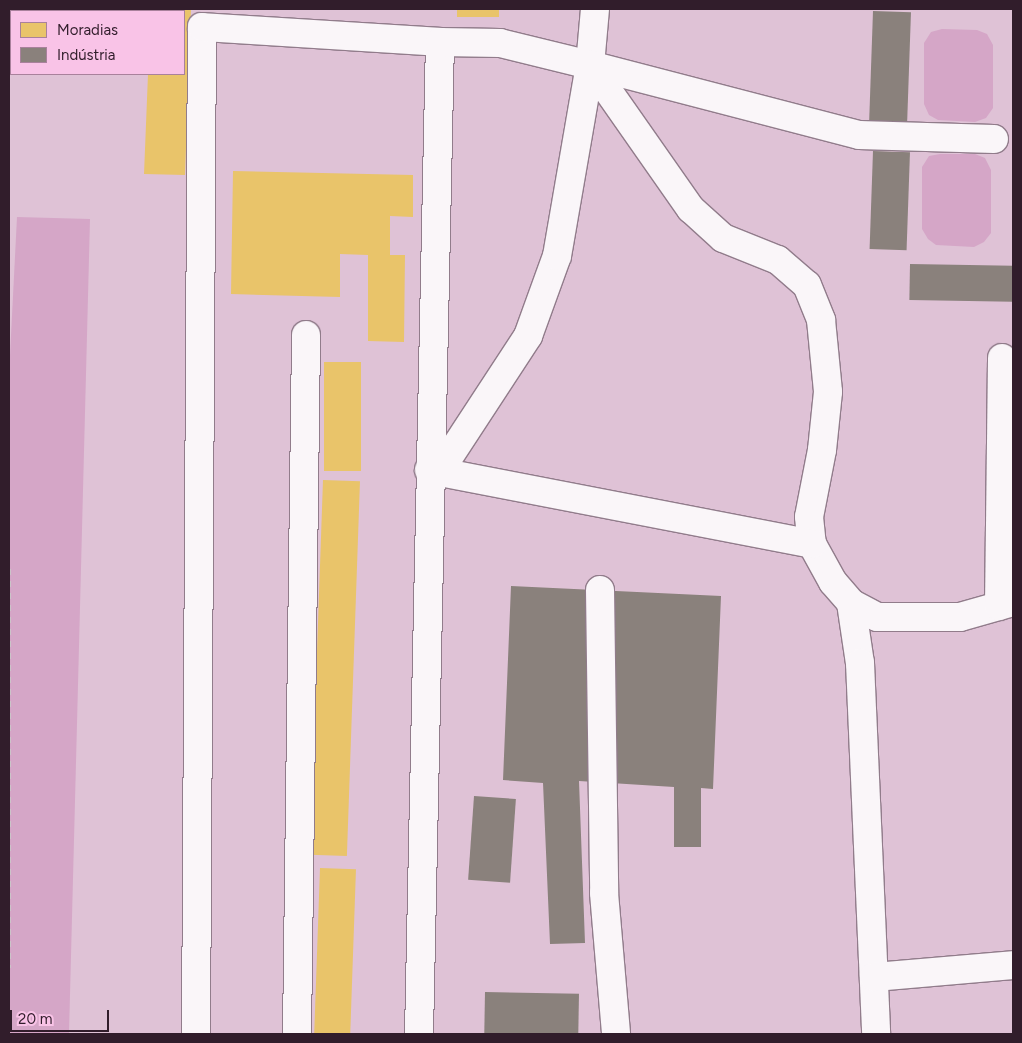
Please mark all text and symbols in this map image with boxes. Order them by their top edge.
legend [10,10,185,75]
text: Moradias [57,21,118,39]
text: Indústria [57,46,115,64]
scale bar [12,1000,111,1032]
text: 20 m [18,1010,52,1028]

